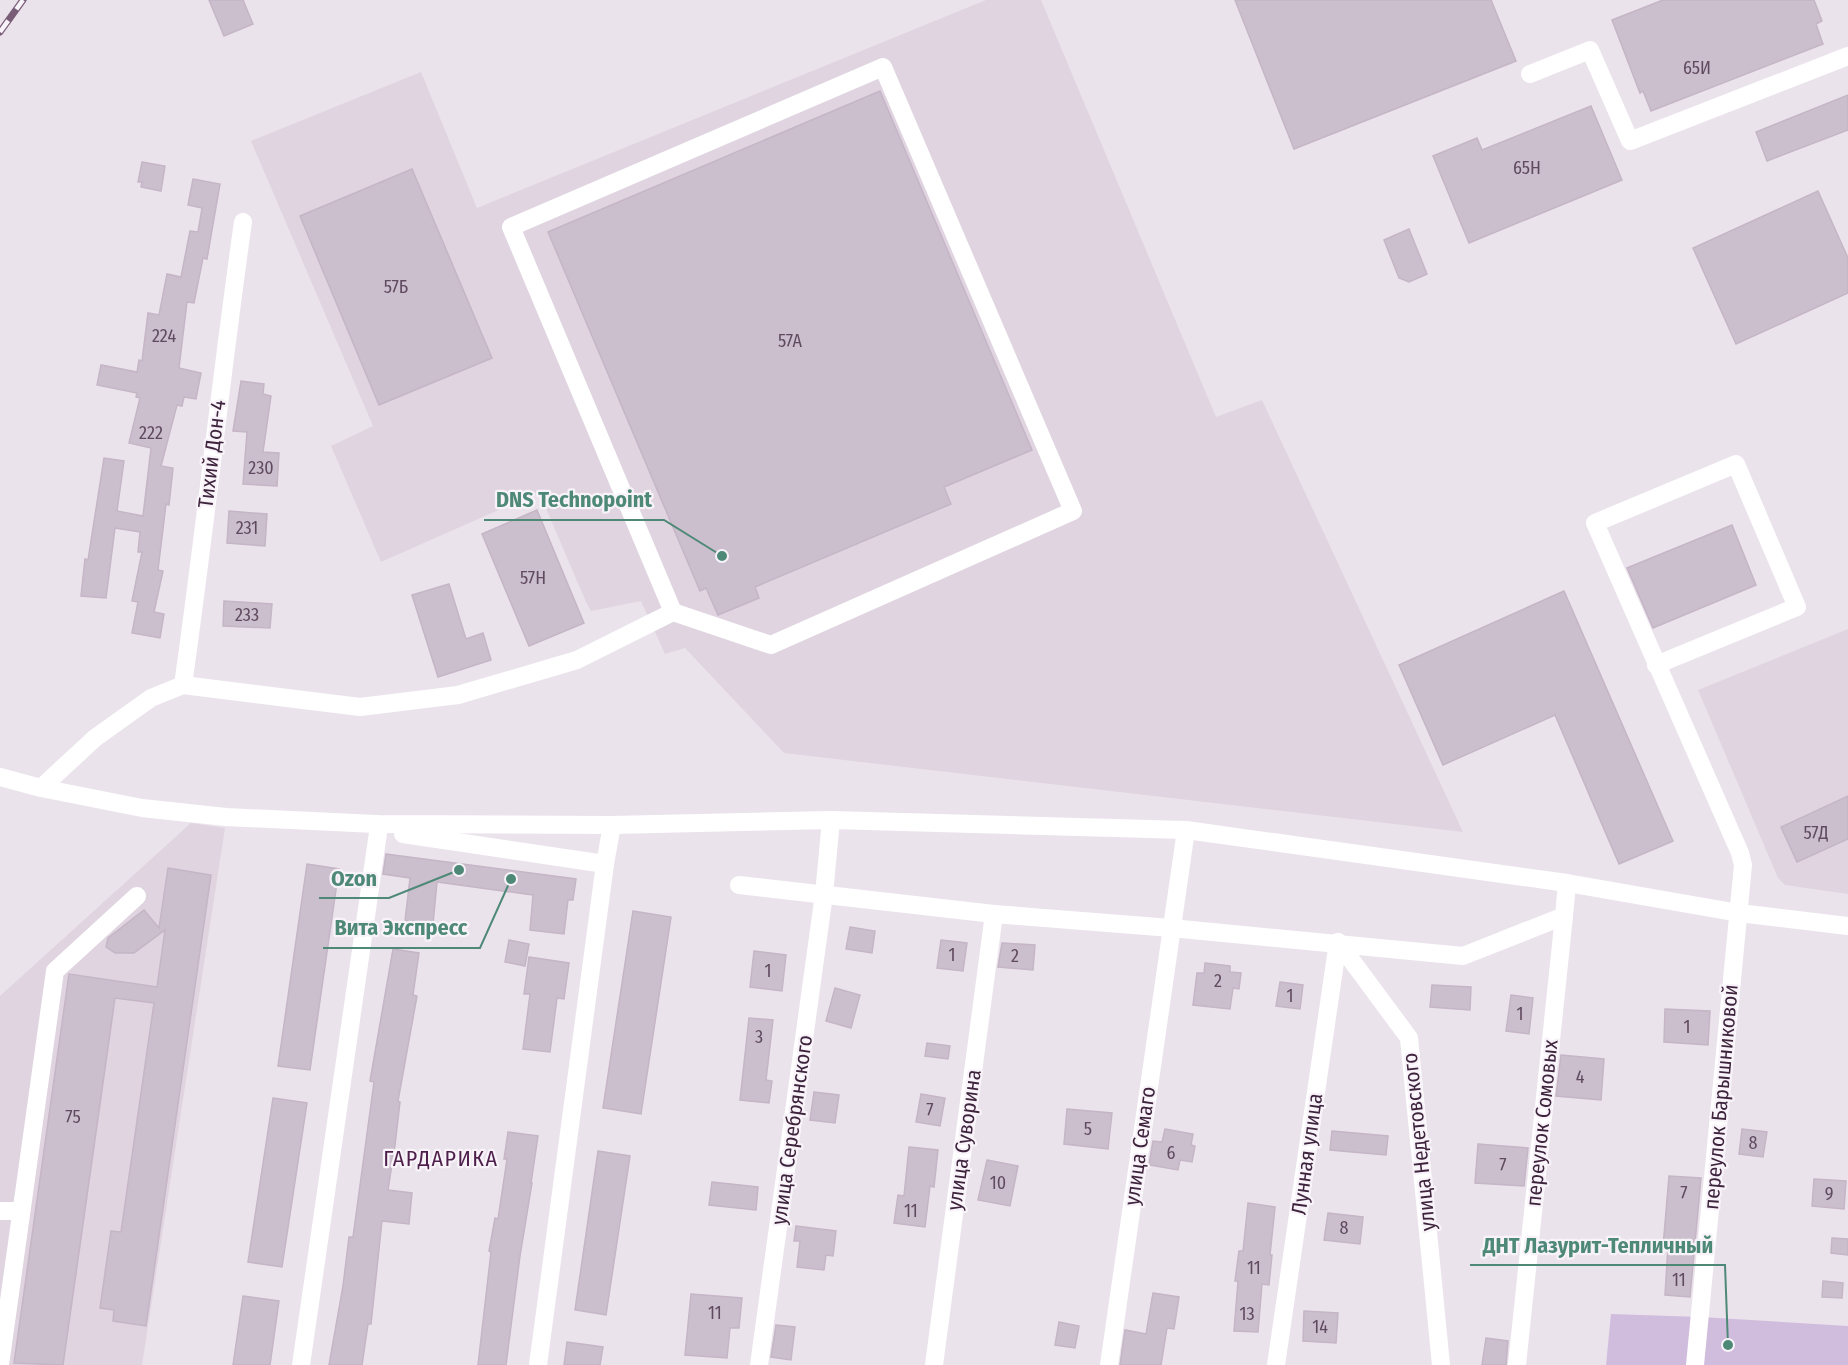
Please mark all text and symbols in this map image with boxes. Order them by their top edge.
house number: 65И [1683,57,1711,79]
house number: 65Н [1513,157,1541,179]
house number: 57Б [384,276,408,298]
house number: 224 [152,325,176,347]
house number: 57А [778,330,803,352]
street label: Тихий Дон-4 [192,398,232,510]
house number: 222 [139,422,163,444]
house number: 230 [248,457,274,479]
callout: DNS Technopoint [484,480,664,520]
text: DNS Technopoint [496,486,652,513]
house number: 231 [236,517,258,539]
house number: 57Н [520,567,546,589]
house number: 233 [235,604,259,626]
house number: 57Д [1803,822,1829,844]
callout: Ozon [319,858,389,898]
text: Ozon [331,865,377,892]
callout: Вита Экспресс [323,908,480,948]
text: Вита Экспресс [335,914,468,941]
house number: 1 [948,944,956,966]
house number: 2 [1011,945,1019,967]
house number: 1 [764,960,772,982]
house number: 2 [1214,970,1222,992]
street label: переулок Барышниковой [1698,983,1744,1211]
house number: 1 [1286,985,1294,1007]
house number: 1 [1516,1003,1524,1025]
house number: 1 [1683,1016,1691,1038]
house number: 3 [755,1026,763,1048]
street label: улица Серебрянского [766,1033,818,1227]
street label: переулок Сомовых [1520,1038,1564,1208]
street label: улица Недетовского [1397,1052,1441,1232]
house number: 4 [1576,1066,1585,1088]
street label: улица Суворина [941,1068,987,1212]
street label: улица Семаго [1119,1085,1161,1207]
street label: Лунная улица [1286,1092,1328,1216]
house number: 7 [926,1099,934,1121]
house number: 75 [65,1106,81,1128]
house number: 5 [1084,1118,1092,1140]
house number: 8 [1749,1132,1758,1154]
house number: 6 [1167,1142,1176,1164]
district label: ГАРДАРИКА [383,1145,499,1172]
house number: 7 [1499,1154,1507,1176]
house number: 10 [990,1172,1006,1194]
house number: 7 [1680,1182,1688,1204]
house number: 9 [1825,1183,1833,1205]
house number: 11 [904,1200,918,1222]
house number: 8 [1340,1217,1349,1239]
callout: ДНТ Лазурит-Тепличный [1470,1225,1725,1265]
text: ДНТ Лазурит-Тепличный [1482,1232,1713,1259]
house number: 11 [1247,1257,1261,1279]
house number: 11 [1672,1269,1686,1291]
house number: 11 [708,1302,722,1324]
house number: 13 [1239,1303,1255,1325]
house number: 14 [1312,1316,1328,1338]

